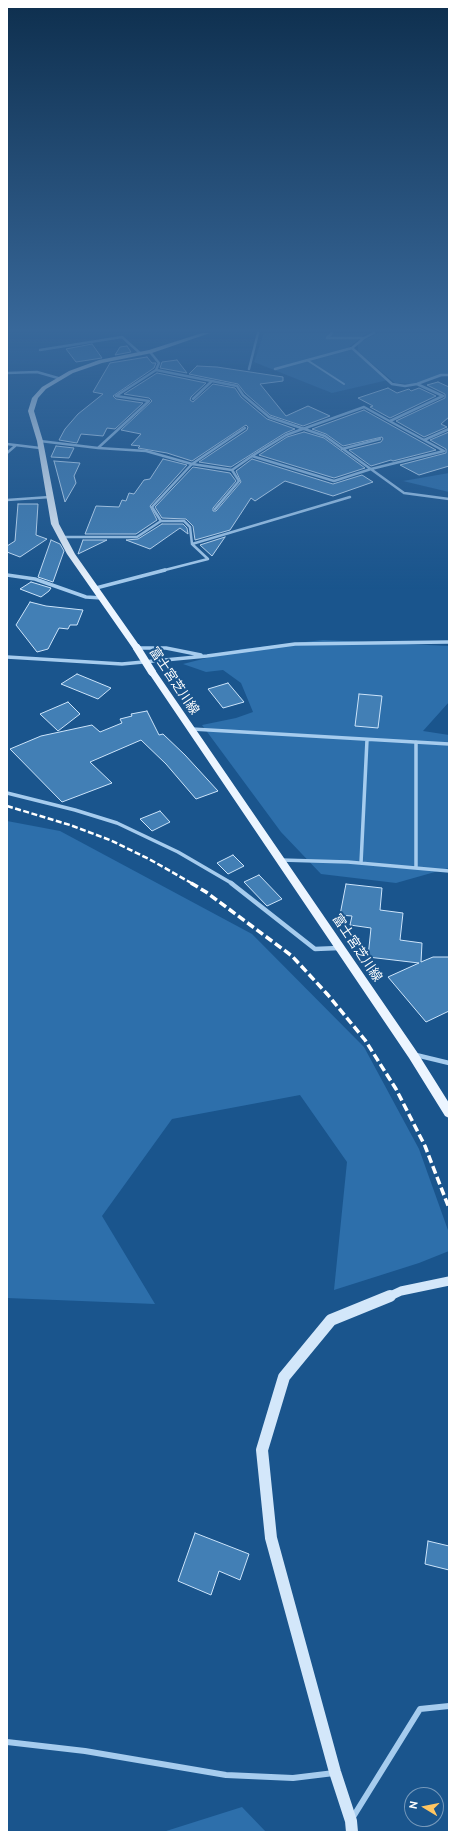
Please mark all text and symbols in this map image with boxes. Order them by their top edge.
street label: 富士宮芝川線 [146,644,202,718]
street label: 富士宮芝川線 [329,911,385,985]
north arrow [404,1787,444,1827]
text: N [406,1800,421,1810]

